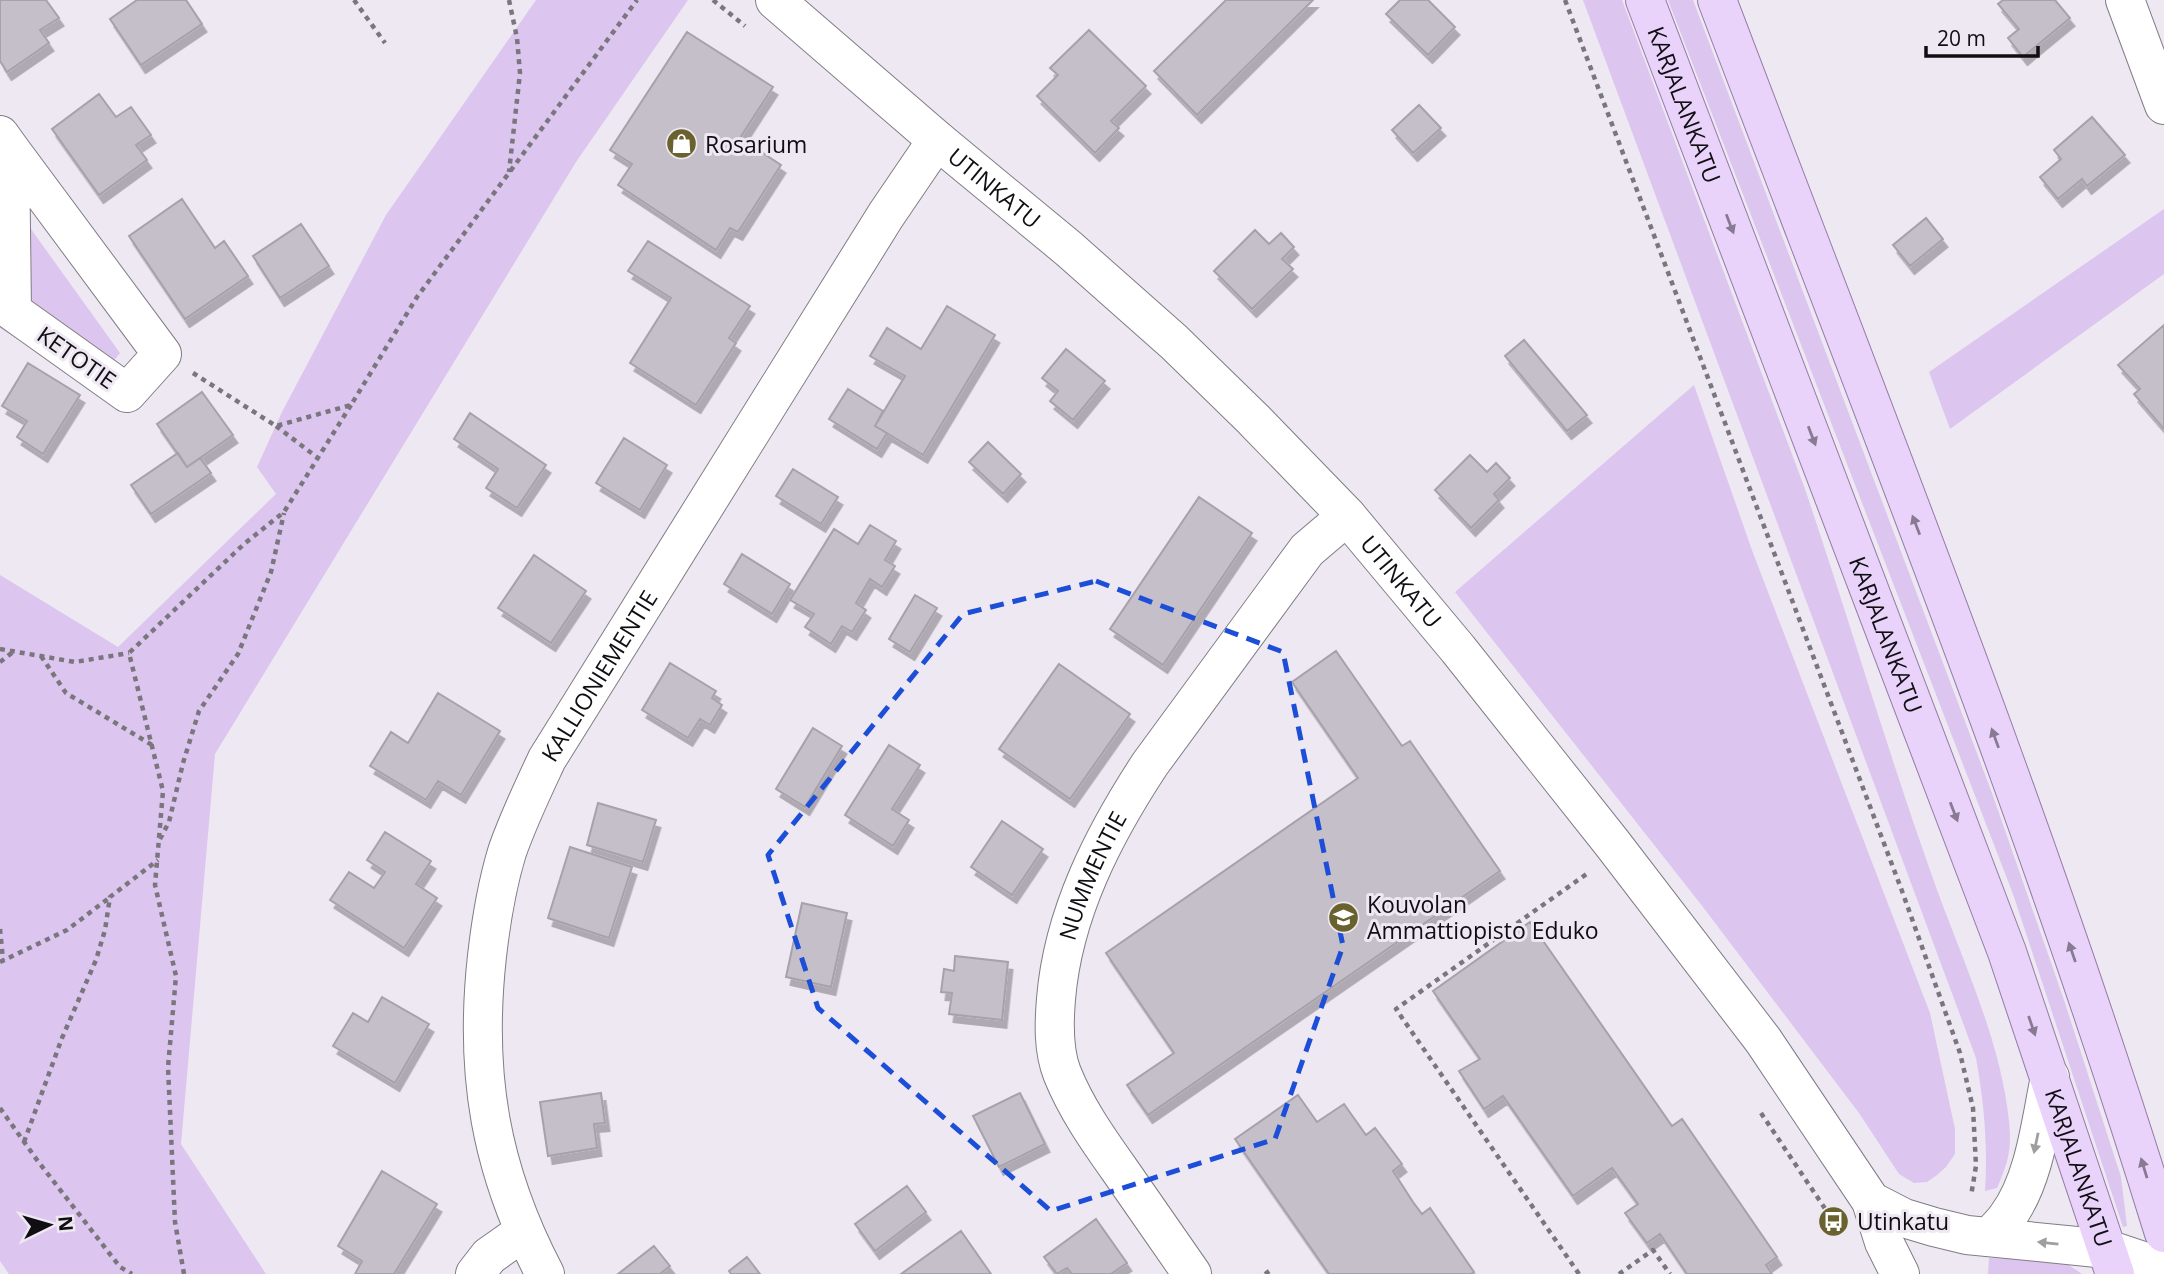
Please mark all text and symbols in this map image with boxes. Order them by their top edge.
scale bar [1926,14,2038,58]
street label: KARJALANKATU [1640,22,1729,188]
text: 20 m [1937,24,1986,52]
shop icon: Rosarium [665,127,699,161]
place label: Rosarium [705,128,807,160]
street label: UTINKATU [942,140,1048,235]
one-way arrow [1725,214,1736,235]
street label: KETOTIE [31,318,123,396]
one-way arrow [1806,426,1817,447]
one-way arrow [1910,514,1921,535]
street label: UTINKATU [1354,528,1449,634]
street label: KARJALANKATU [1842,552,1931,718]
street label: KALLIONIEMENTIE [533,584,664,767]
one-way arrow [1990,727,2001,748]
one-way arrow [1949,802,1960,823]
street label: NUMMENTIE [1051,805,1134,944]
place label: Kouvolan Ammattiopisto Eduko [1367,888,1599,946]
school or university icon: Kouvolan Ammattiopisto Eduko [1327,900,1361,934]
one-way arrow [2067,941,2077,962]
one-way arrow [2027,1015,2038,1036]
street label: KARJALANKATU [2038,1084,2121,1251]
one-way arrow [2031,1132,2042,1154]
one-way arrow [2138,1157,2149,1178]
north arrow [14,1190,84,1260]
bus stop icon: Utinkatu [1817,1204,1851,1238]
place label: Utinkatu [1857,1205,1949,1237]
text: N [52,1215,80,1232]
one-way arrow [2037,1238,2059,1249]

